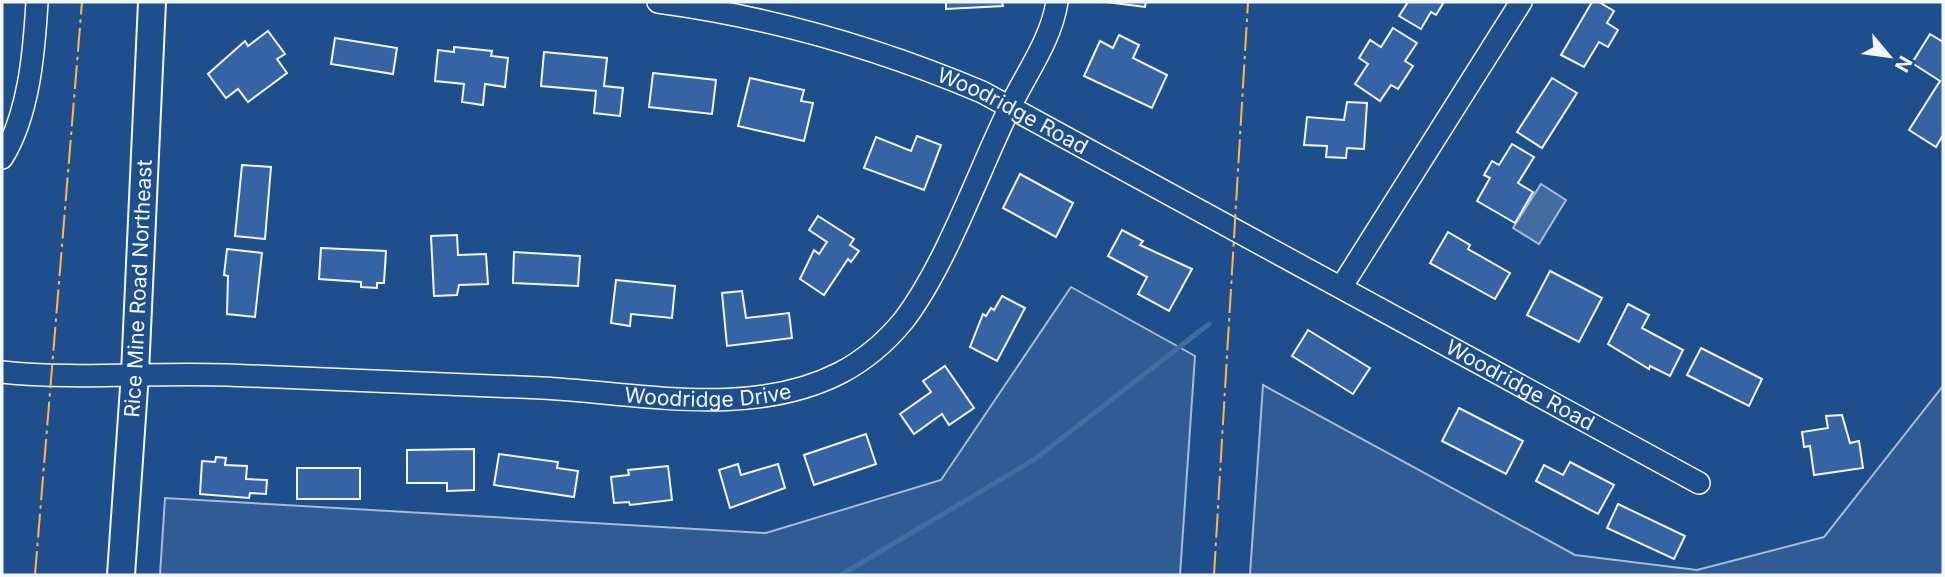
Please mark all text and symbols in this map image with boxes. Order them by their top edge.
north arrow [1854,21,1924,91]
text: N [1890,52,1917,76]
street label: Woodridge Road [934,62,1092,159]
street label: Rice Mine Road Northeast [119,159,157,418]
street label: Woodridge Road [1442,334,1599,436]
street label: Woodridge Drive [624,378,794,412]

